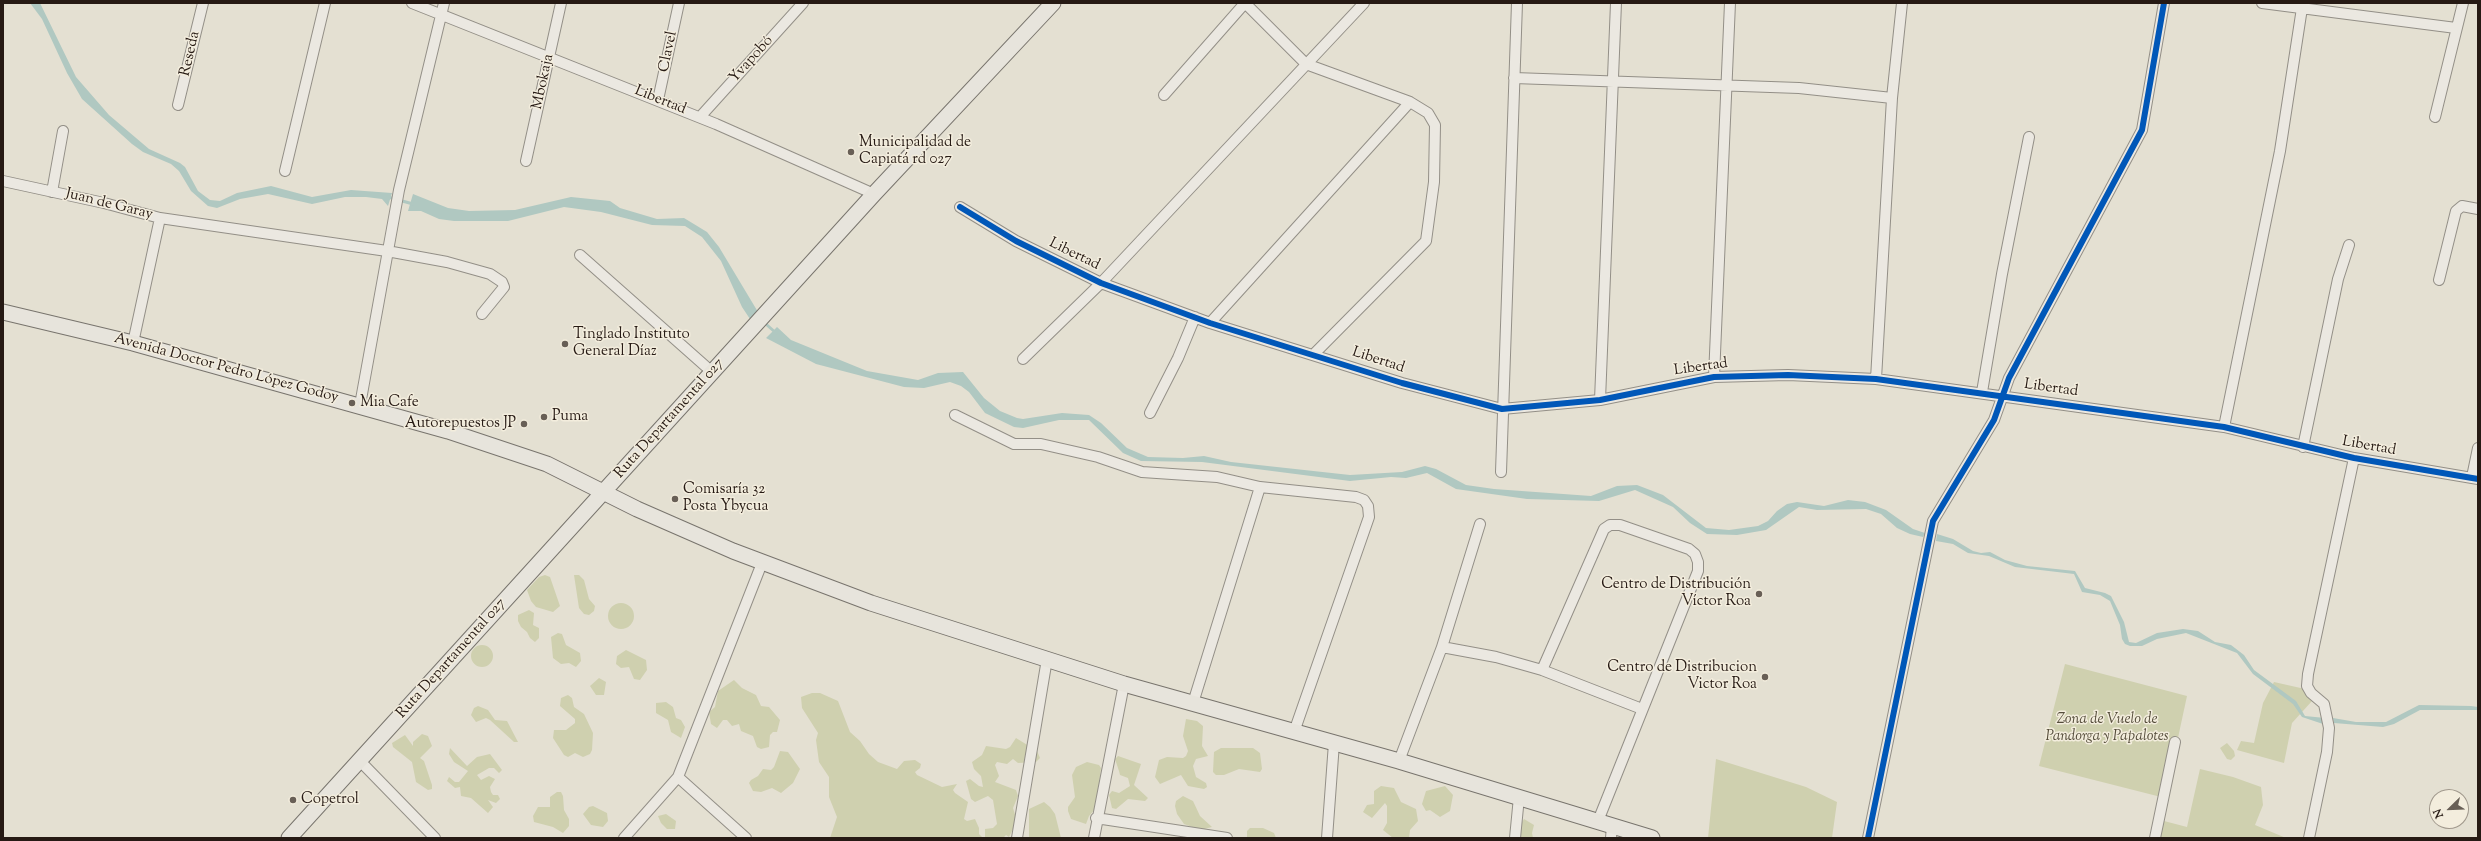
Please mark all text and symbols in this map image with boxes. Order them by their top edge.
street label: Reseda [177,30,205,78]
street label: Clavel [656,30,682,74]
street label: Yvapobó [726,33,778,87]
street label: Mbokaja [529,53,559,111]
street label: Libertad [631,82,689,120]
place label: Municipalidad de Capiatá rd 027 [859,134,971,169]
marker: Municipalidad de Capiatá rd 027 [846,147,856,157]
street label: Juan de Garay [64,185,154,225]
street label: Libertad [1046,235,1102,275]
place label: Tinglado Instituto General Díaz [573,326,690,361]
street label: Avenida Doctor Pedro López Godoy [112,330,340,408]
marker: Tinglado Instituto General Díaz [560,339,570,349]
street label: Libertad [1349,344,1407,378]
street label: Ruta Departamental 027 [611,355,729,483]
street label: Libertad [1673,355,1729,381]
street label: Libertad [2023,376,2079,402]
place label: Mia Cafe [360,394,419,412]
marker: Mia Cafe [347,398,357,408]
place label: Puma [552,408,588,426]
marker: Puma [539,412,549,422]
place label: Autorepuestos JP [405,415,516,433]
marker: Autorepuestos JP [519,419,529,429]
street label: Libertad [2341,433,2397,461]
place label: Comisaría 32 Posta Ybycua [683,481,768,516]
marker: Comisaría 32 Posta Ybycua [670,494,680,504]
place label: Centro de Distribución Víctor Roa [1601,576,1751,611]
marker: Centro de Distribución Víctor Roa [1754,589,1764,599]
street label: Ruta Departamental 027 [393,595,511,723]
place label: Centro de Distribucion Victor Roa [1607,659,1757,694]
marker: Centro de Distribucion Victor Roa [1760,672,1770,682]
park label: Zona de Vuelo de Pandorga y Papalotes [2045,711,2169,746]
north arrow [2429,789,2469,829]
place label: Copetrol [301,791,359,809]
marker: Copetrol [288,795,298,805]
text: N [2430,806,2448,820]

